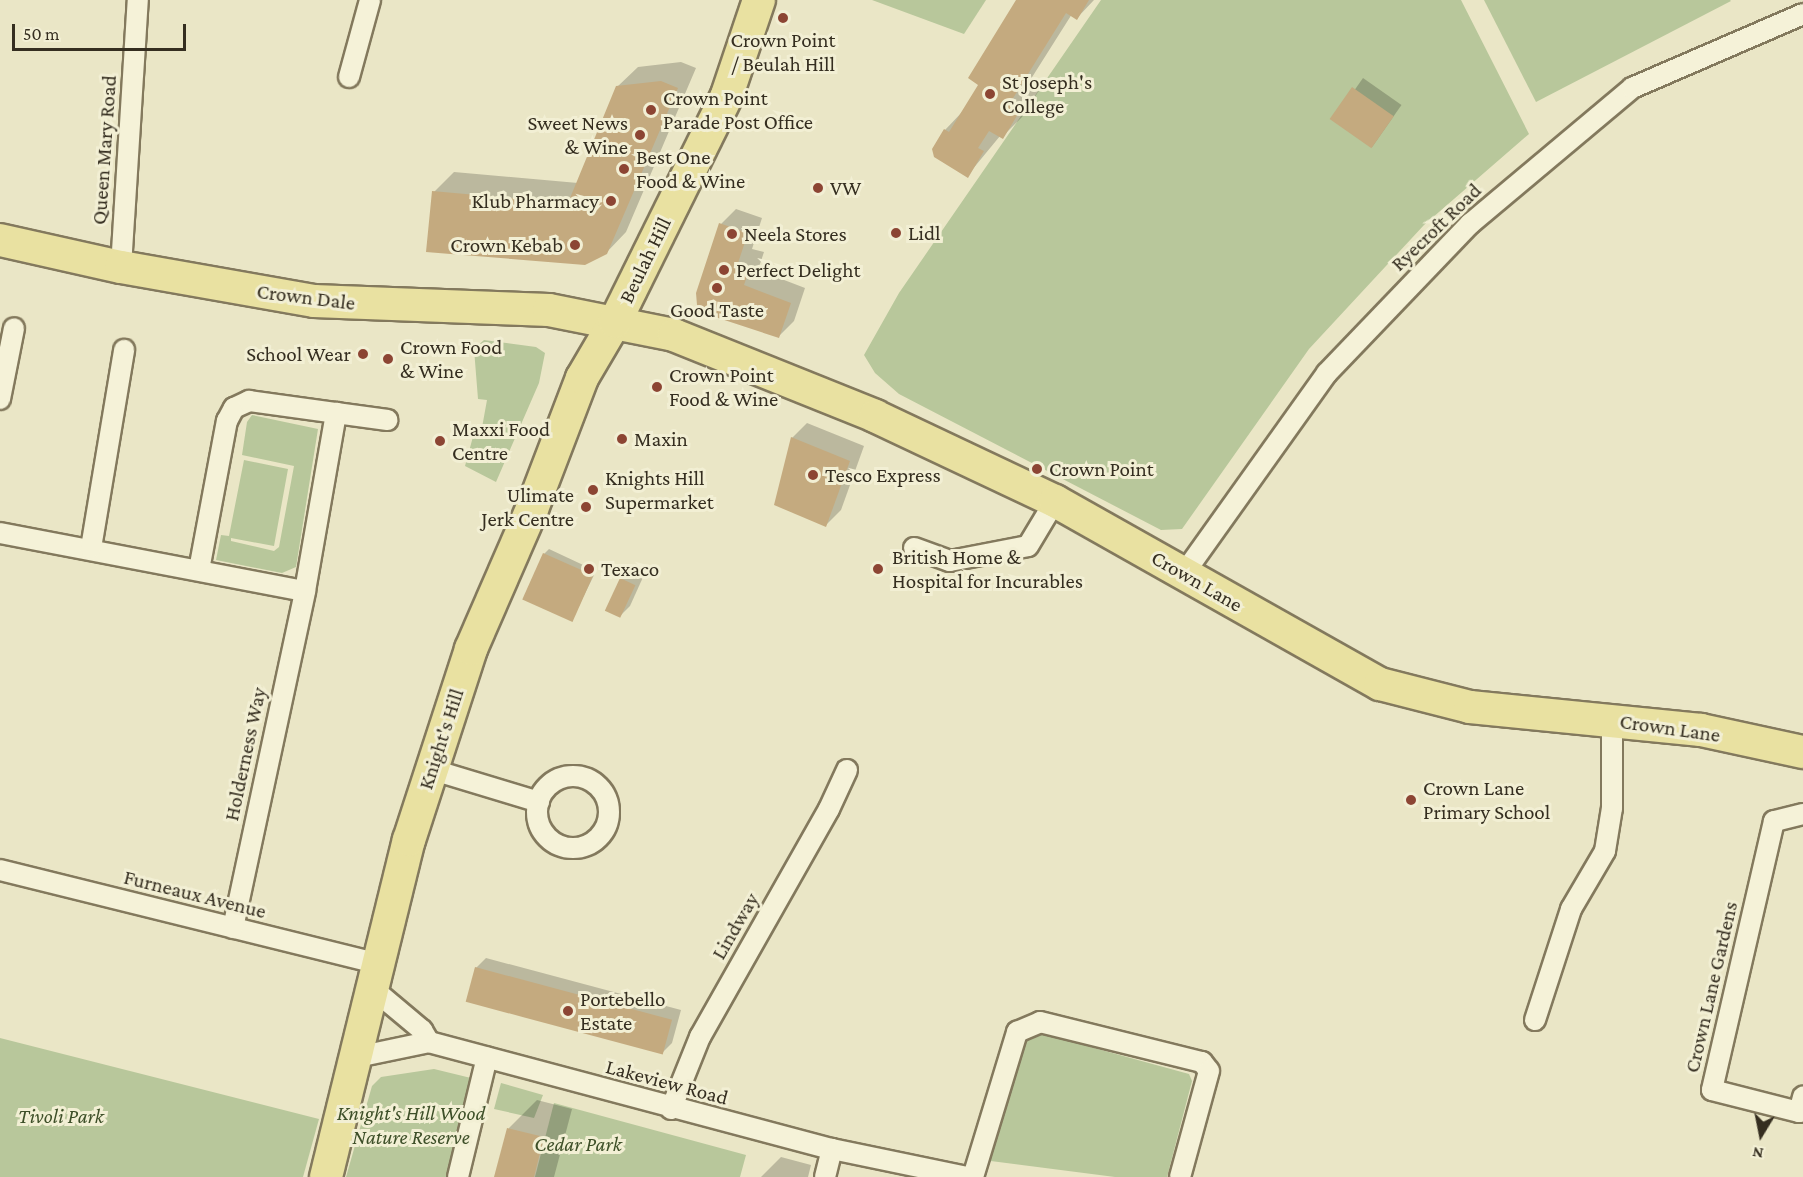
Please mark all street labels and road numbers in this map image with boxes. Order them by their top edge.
street label: Queen Mary Road [86,74,122,226]
street label: Ryecroft Road [1386,178,1486,276]
street label: Beulah Hill [613,213,677,307]
street label: Crown Dale [255,278,357,316]
street label: Crown Lane [1147,545,1247,617]
street label: Holderness Way [219,685,271,823]
street label: Knight's Hill [413,685,469,793]
street label: Crown Lane [1618,708,1722,748]
street label: Furneaux Avenue [121,864,269,924]
street label: Lindway [706,888,764,964]
street label: Crown Lane Gardens [1679,899,1743,1075]
street label: Lakeview Road [603,1054,731,1110]

